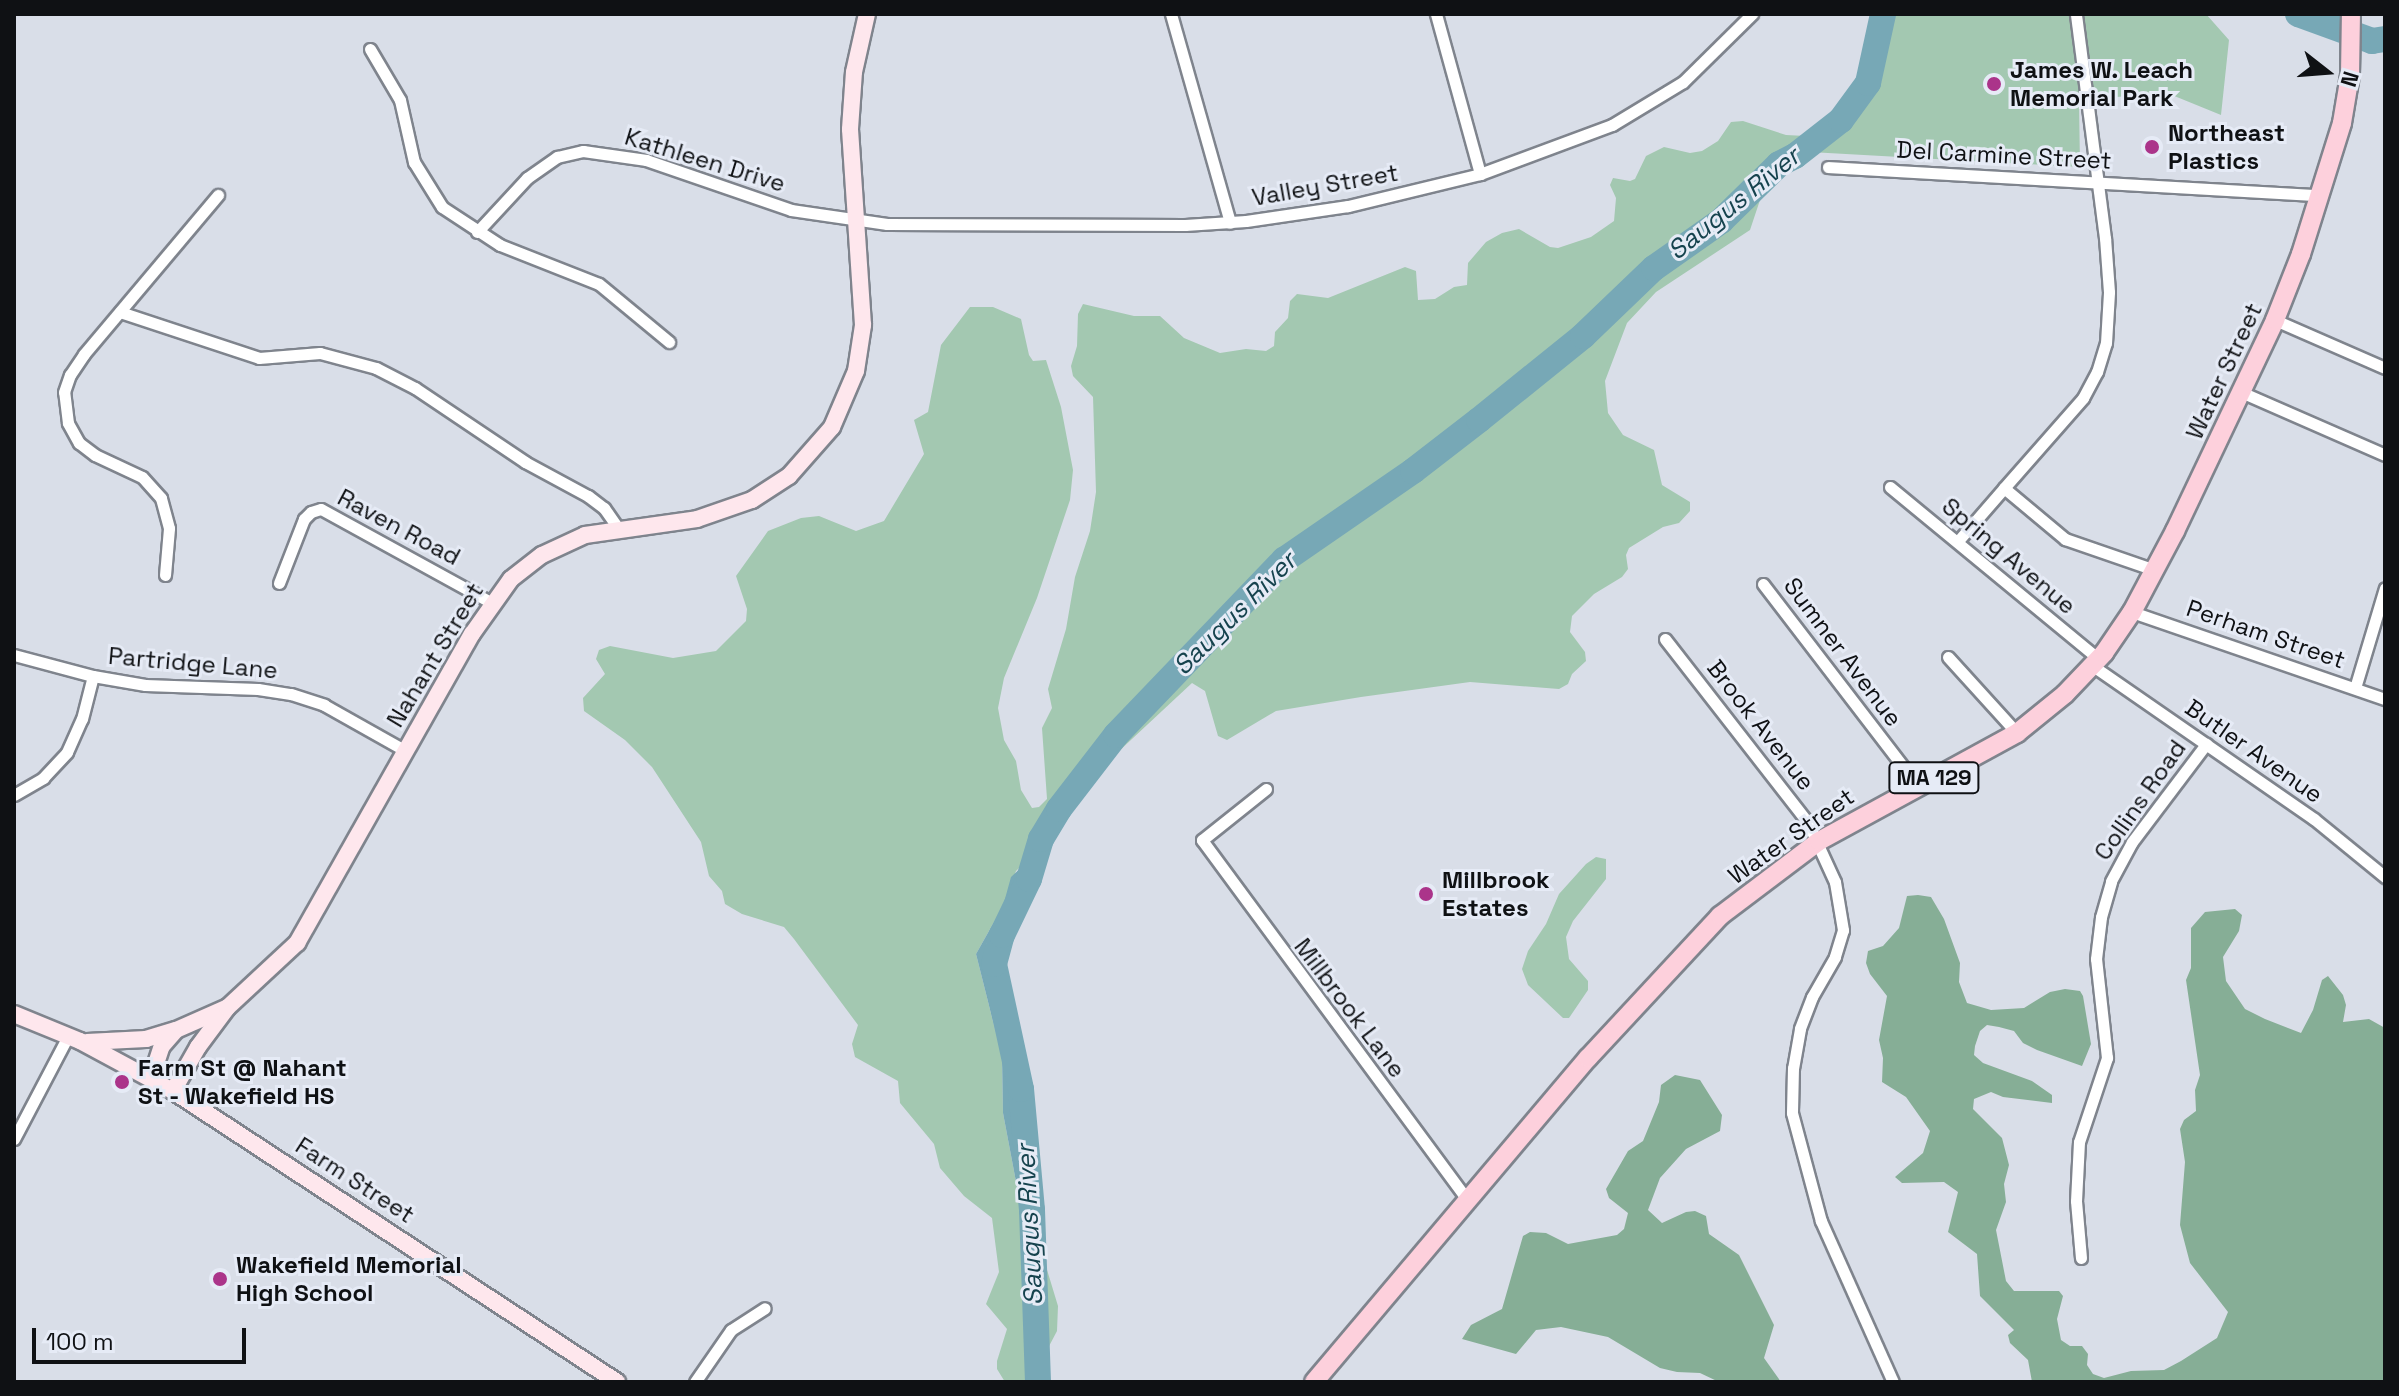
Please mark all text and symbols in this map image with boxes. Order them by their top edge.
north arrow [2287,32,2367,112]
place label: James W. Leach Memorial Park [2010,56,2194,112]
text: N [2334,68,2365,90]
marker: James W. Leach Memorial Park [1985,75,2003,93]
place label: Northeast Plastics [2168,119,2285,175]
street label: Kathleen Drive [621,122,789,198]
street label: Del Carmine Street [1896,135,2112,175]
marker: Northeast Plastics [2143,138,2161,156]
water label: Saugus River [1662,141,1806,267]
street label: Valley Street [1250,158,1400,212]
street label: Water Street [2180,298,2268,444]
street label: Raven Road [333,483,465,571]
street label: Spring Avenue [1936,492,2082,620]
water label: Saugus River [1167,546,1303,682]
street label: Sumner Avenue [1778,572,1908,732]
street label: Nahant Street [381,578,489,732]
street label: Perham Street [2183,593,2349,675]
street label: Partridge Lane [107,641,279,685]
street label: Brook Avenue [1701,654,1821,796]
street label: Butler Avenue [2180,693,2328,809]
street label: Collins Road [2088,734,2192,866]
road number: MA 129 [1888,760,1980,796]
street label: Water Street [1722,782,1860,890]
place label: Millbrook Estates [1442,866,1550,922]
marker: Millbrook Estates [1417,885,1435,903]
street label: Millbrook Lane [1288,933,1412,1083]
place label: Farm St @ Nahant St - Wakefield HS [138,1054,347,1110]
marker: Farm St @ Nahant St - Wakefield HS [113,1073,131,1091]
street label: Farm Street [290,1131,420,1229]
water label: Saugus River [1010,1144,1050,1306]
place label: Wakefield Memorial High School [236,1251,462,1307]
marker: Wakefield Memorial High School [211,1270,229,1288]
scale bar [36,1312,250,1362]
text: 100 m [46,1326,114,1357]

